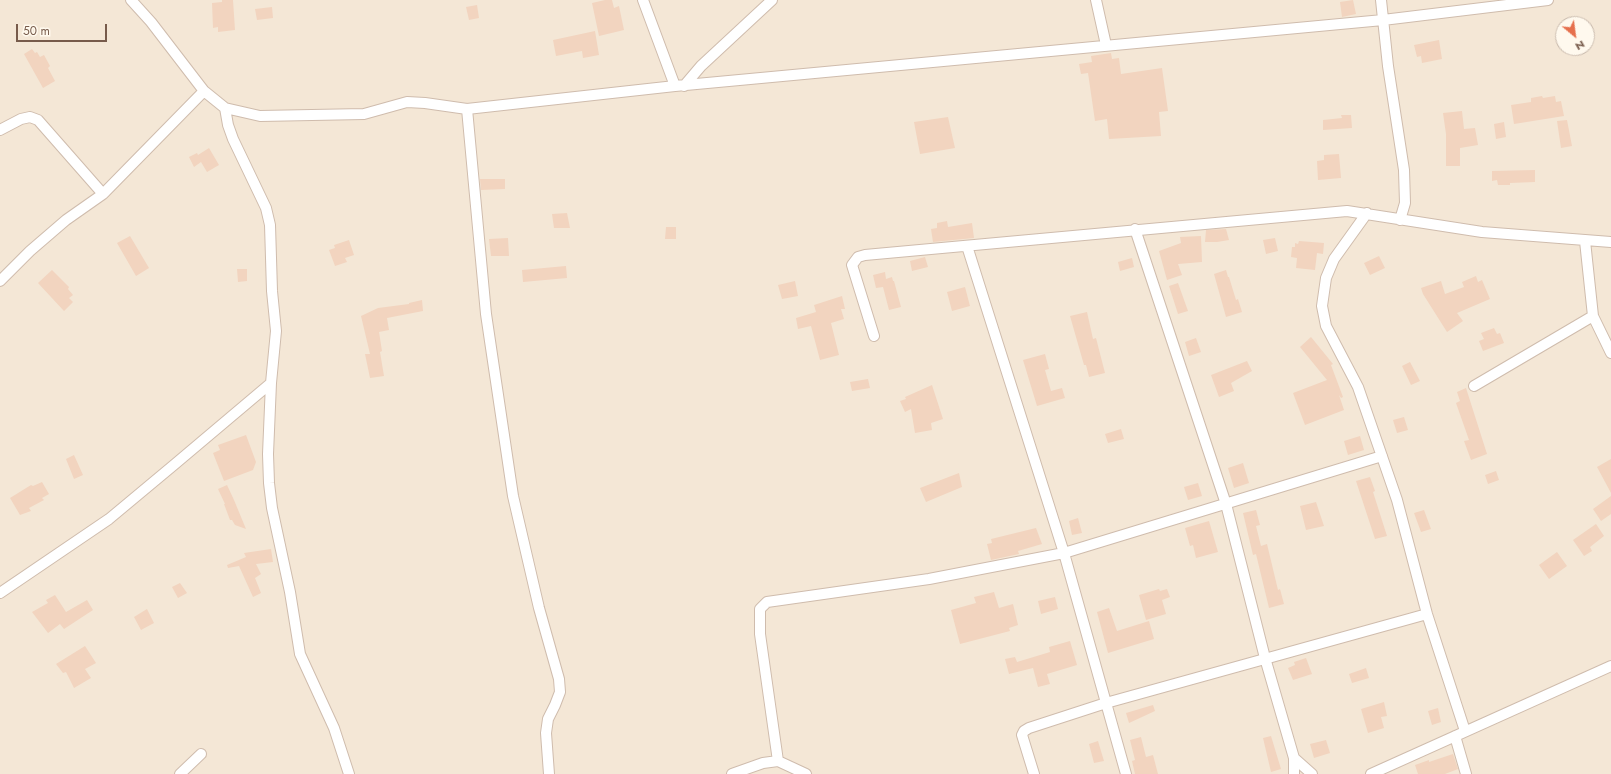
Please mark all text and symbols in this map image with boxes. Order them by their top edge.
scale bar [18,16,109,42]
north arrow [1555,16,1595,56]
text: 50 m [23,22,50,40]
text: N [1573,37,1588,55]

